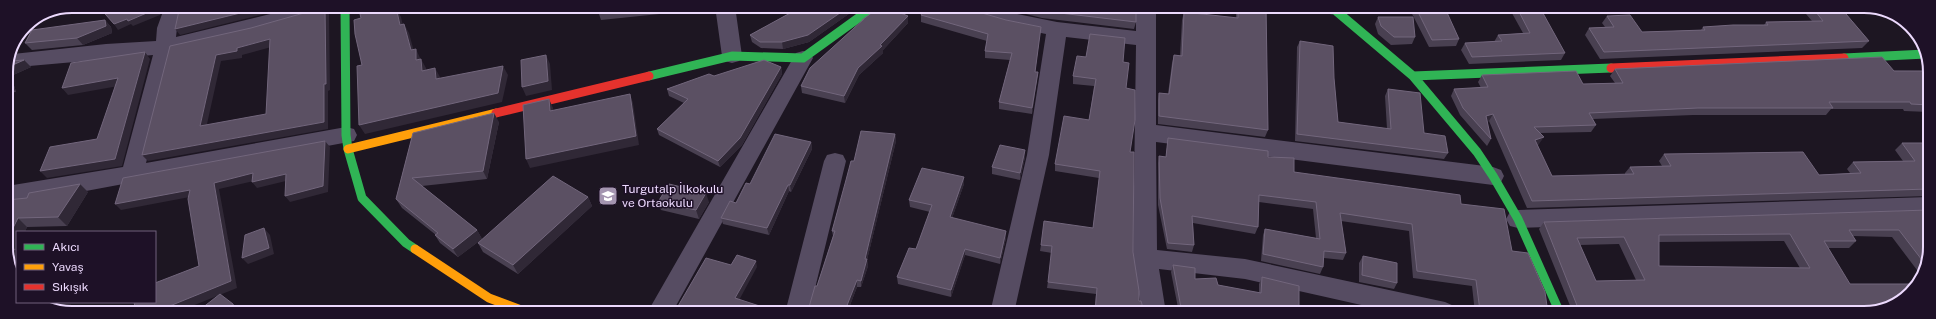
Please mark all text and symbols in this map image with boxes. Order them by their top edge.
place label: Turgutalp İlkokulu ve Ortaokulu [622,182,723,210]
school or university icon: Turgutalp İlkokulu ve Ortaokulu [597,185,619,207]
legend [16,231,156,303]
text: Akıcı [52,240,80,254]
text: Yavaş [52,260,84,274]
text: Sıkışık [52,280,89,294]

